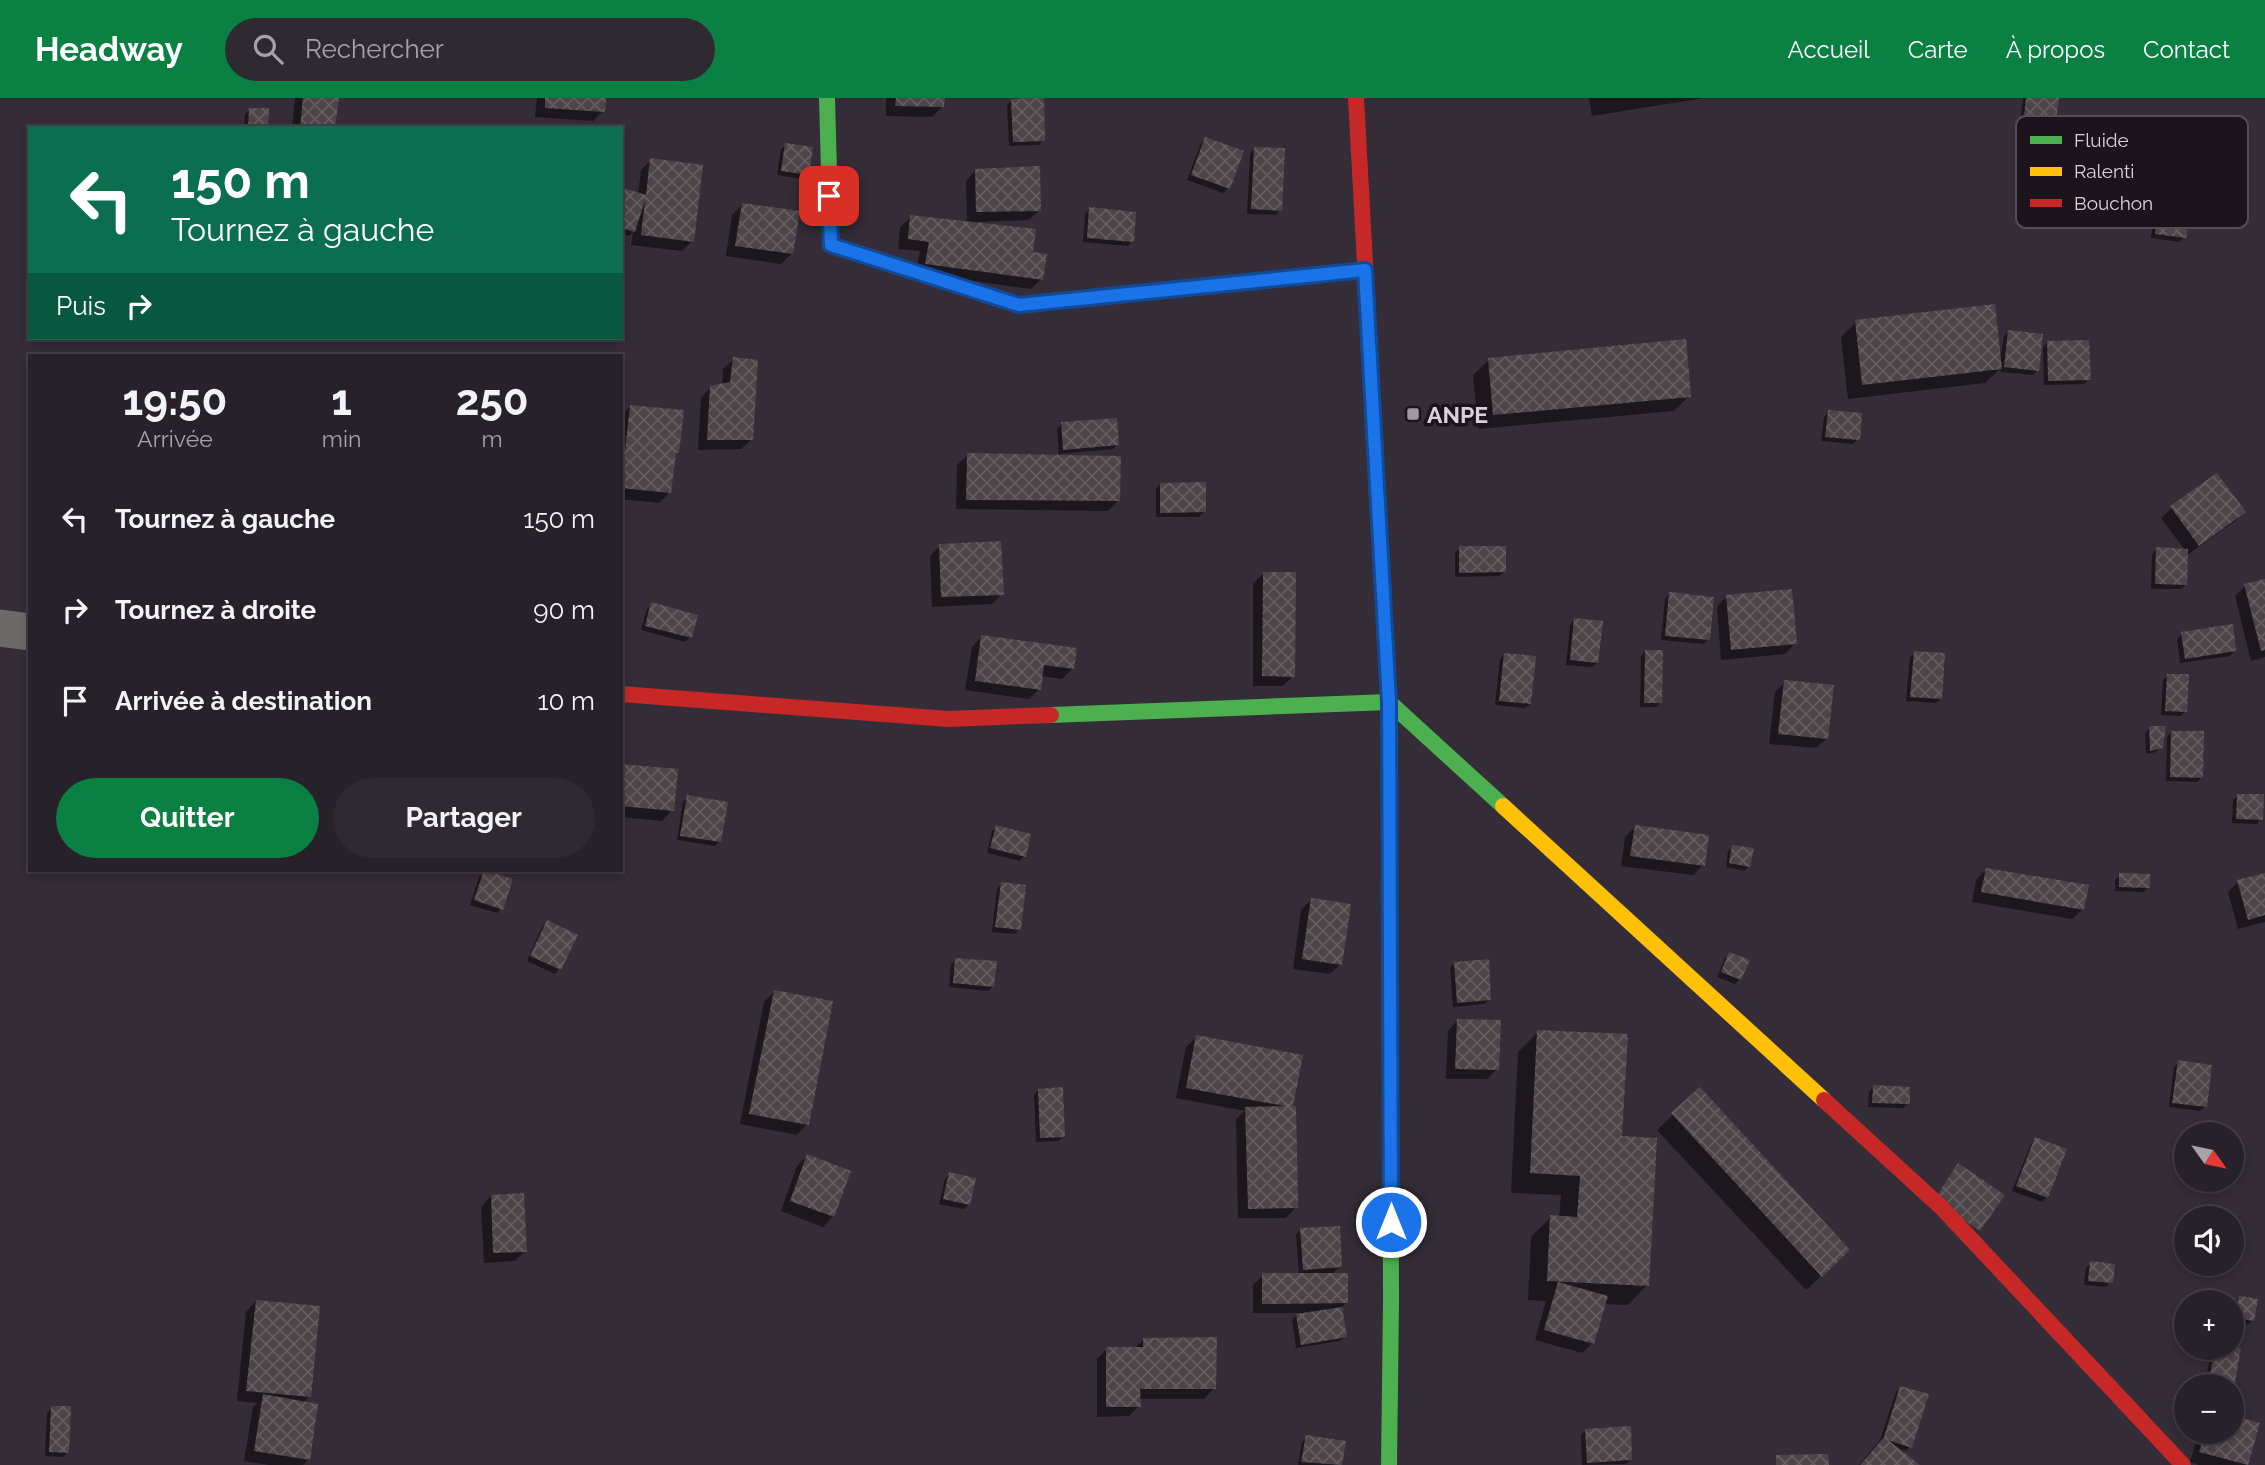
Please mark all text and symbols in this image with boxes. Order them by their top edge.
search box [225,18,715,81]
text: Headway [35,30,183,69]
icon: search [249,30,287,68]
text: Rechercher [305,34,444,64]
text: Accueil [1788,35,1870,64]
text: Carte [1908,35,1968,64]
text: À propos [2006,35,2105,64]
text: Contact [2143,35,2230,64]
legend [2016,116,2248,228]
text: Fluide [2074,129,2129,151]
text: 150 m [171,152,310,209]
icon: left [56,154,147,245]
text: Ralenti [2074,160,2134,182]
pin [799,166,859,226]
icon: arrive [810,177,848,215]
text: Bouchon [2074,192,2153,214]
text: Tournez à gauche [171,211,434,248]
icon: right [120,287,158,325]
text: Puis [56,291,106,321]
text: 19:50 [122,376,227,425]
text: 1 [331,376,352,425]
text: 250 [456,376,529,425]
place label: ANPE [1427,401,1488,428]
marker: ANPE [1405,406,1421,422]
text: Arrivée [137,425,213,452]
text: min [322,425,361,452]
text: m [482,425,503,452]
icon: left [56,500,94,538]
text: Tournez à gauche [115,504,335,534]
text: 150 m [523,504,595,534]
icon: right [56,591,94,629]
text: Tournez à droite [115,595,316,625]
text: 90 m [533,595,595,625]
icon: arrive [56,682,94,720]
text: Arrivée à destination [115,686,372,716]
text: 10 m [537,686,595,716]
button: Quitter [56,778,319,858]
button: Partager [333,778,595,858]
north arrow [2174,1122,2244,1192]
map controls [2174,1122,2244,1444]
position arrow [1354,1185,1428,1259]
button: sound [2174,1206,2244,1276]
button: + [2174,1290,2244,1360]
button: − [2174,1374,2244,1444]

